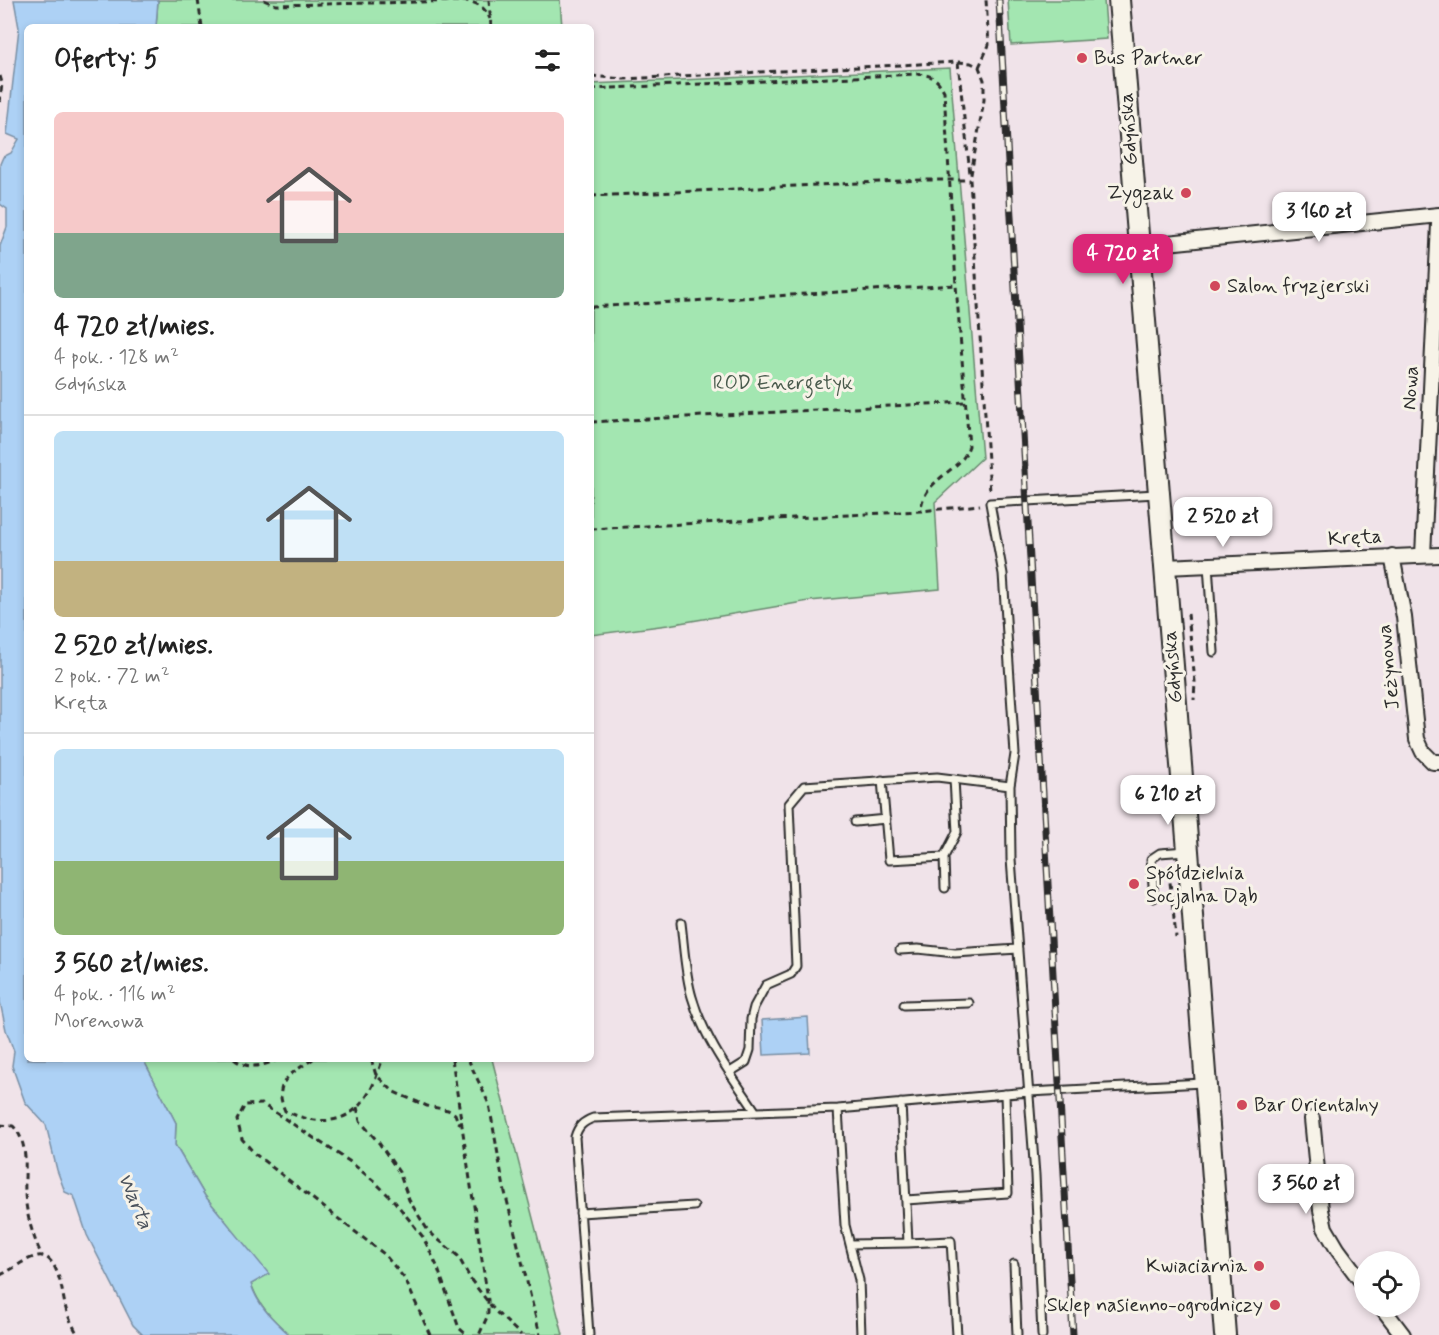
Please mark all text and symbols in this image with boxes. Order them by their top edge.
text: Oferty: 5 [54,43,159,77]
icon: filters [531,44,564,77]
place label: Bus Partner [1094,45,1203,72]
marker: Bus Partner [1075,51,1089,65]
street label: Gdyńska [1113,92,1145,166]
icon: home [255,151,363,259]
place label: Zygzak [1107,180,1174,208]
marker: Zygzak [1179,186,1193,200]
pin: 3 160 zł [1257,192,1381,243]
text: 3 160 zł [1286,198,1352,225]
pin: 4 720 zł [1061,234,1185,285]
text: 4 720 zł [1087,240,1159,267]
place label: Salon fryzjerski [1227,273,1369,300]
marker: Salon fryzjerski [1208,279,1222,293]
text: 4 720 zł/mies. [54,310,215,344]
text: 4 pok. · 128 m² [54,344,179,371]
street label: Nowa [1396,365,1426,411]
park label: ROD Energetyk [713,370,853,399]
text: Gdyńska [54,371,127,398]
icon: home [255,470,363,578]
pin: 2 520 zł [1161,497,1285,548]
text: 2 520 zł [1187,503,1259,530]
street label: Kręta [1327,523,1383,553]
street label: Jeżynowa [1371,623,1407,711]
text: 2 520 zł/mies. [54,629,213,663]
street label: Gdyńska [1156,629,1190,705]
text: 2 pok. · 72 m² [54,663,170,690]
text: Kręta [54,690,108,717]
pin: 6 210 zł [1106,775,1230,826]
text: 6 210 zł [1134,781,1202,808]
icon: home [255,788,363,896]
place label: Spółdzielnia Socjalna Dąb [1146,860,1258,910]
marker: Spółdzielnia Socjalna Dąb [1127,877,1141,891]
text: 3 560 zł/mies. [54,947,209,981]
text: 4 pok. · 116 m² [54,981,176,1008]
text: Morenowa [54,1008,144,1035]
place label: Bar Orientalny [1254,1092,1379,1119]
marker: Bar Orientalny [1235,1098,1249,1112]
pin: 3 560 zł [1244,1164,1368,1215]
water label: Warta [111,1169,159,1233]
text: 3 560 zł [1272,1170,1340,1197]
map controls [1354,1251,1420,1317]
button: locate [1354,1251,1420,1317]
place label: Kwiaciarnia [1146,1253,1248,1280]
marker: Kwiaciarnia [1252,1259,1266,1273]
place label: Sklep nasienno-ogrodniczy [1047,1292,1263,1319]
marker: Sklep nasienno-ogrodniczy [1268,1298,1282,1312]

